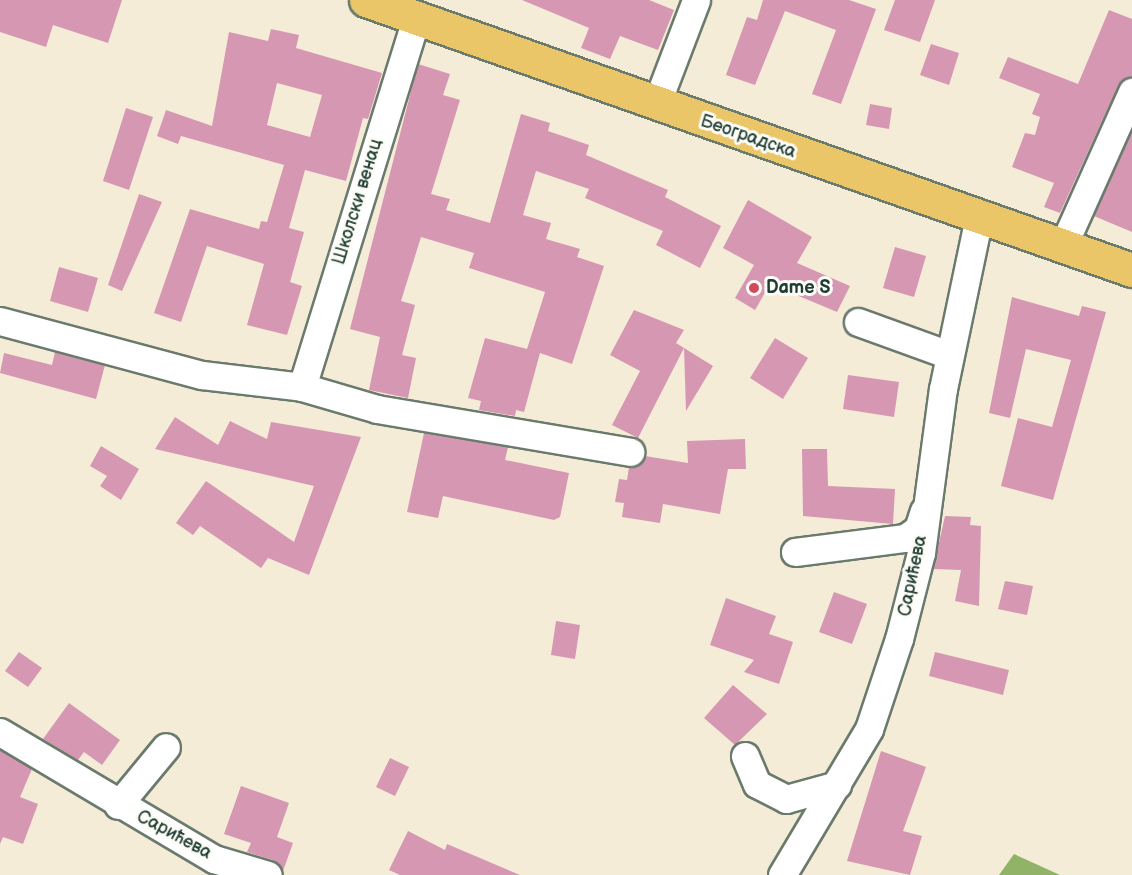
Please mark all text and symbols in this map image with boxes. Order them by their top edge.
street label: Београдска [697,111,799,163]
street label: Школски венац [329,137,387,267]
place label: Dame S [766,277,830,299]
marker: Dame S [747,281,761,295]
street label: Сарићева [894,534,932,618]
street label: Сарићева [133,806,215,864]

